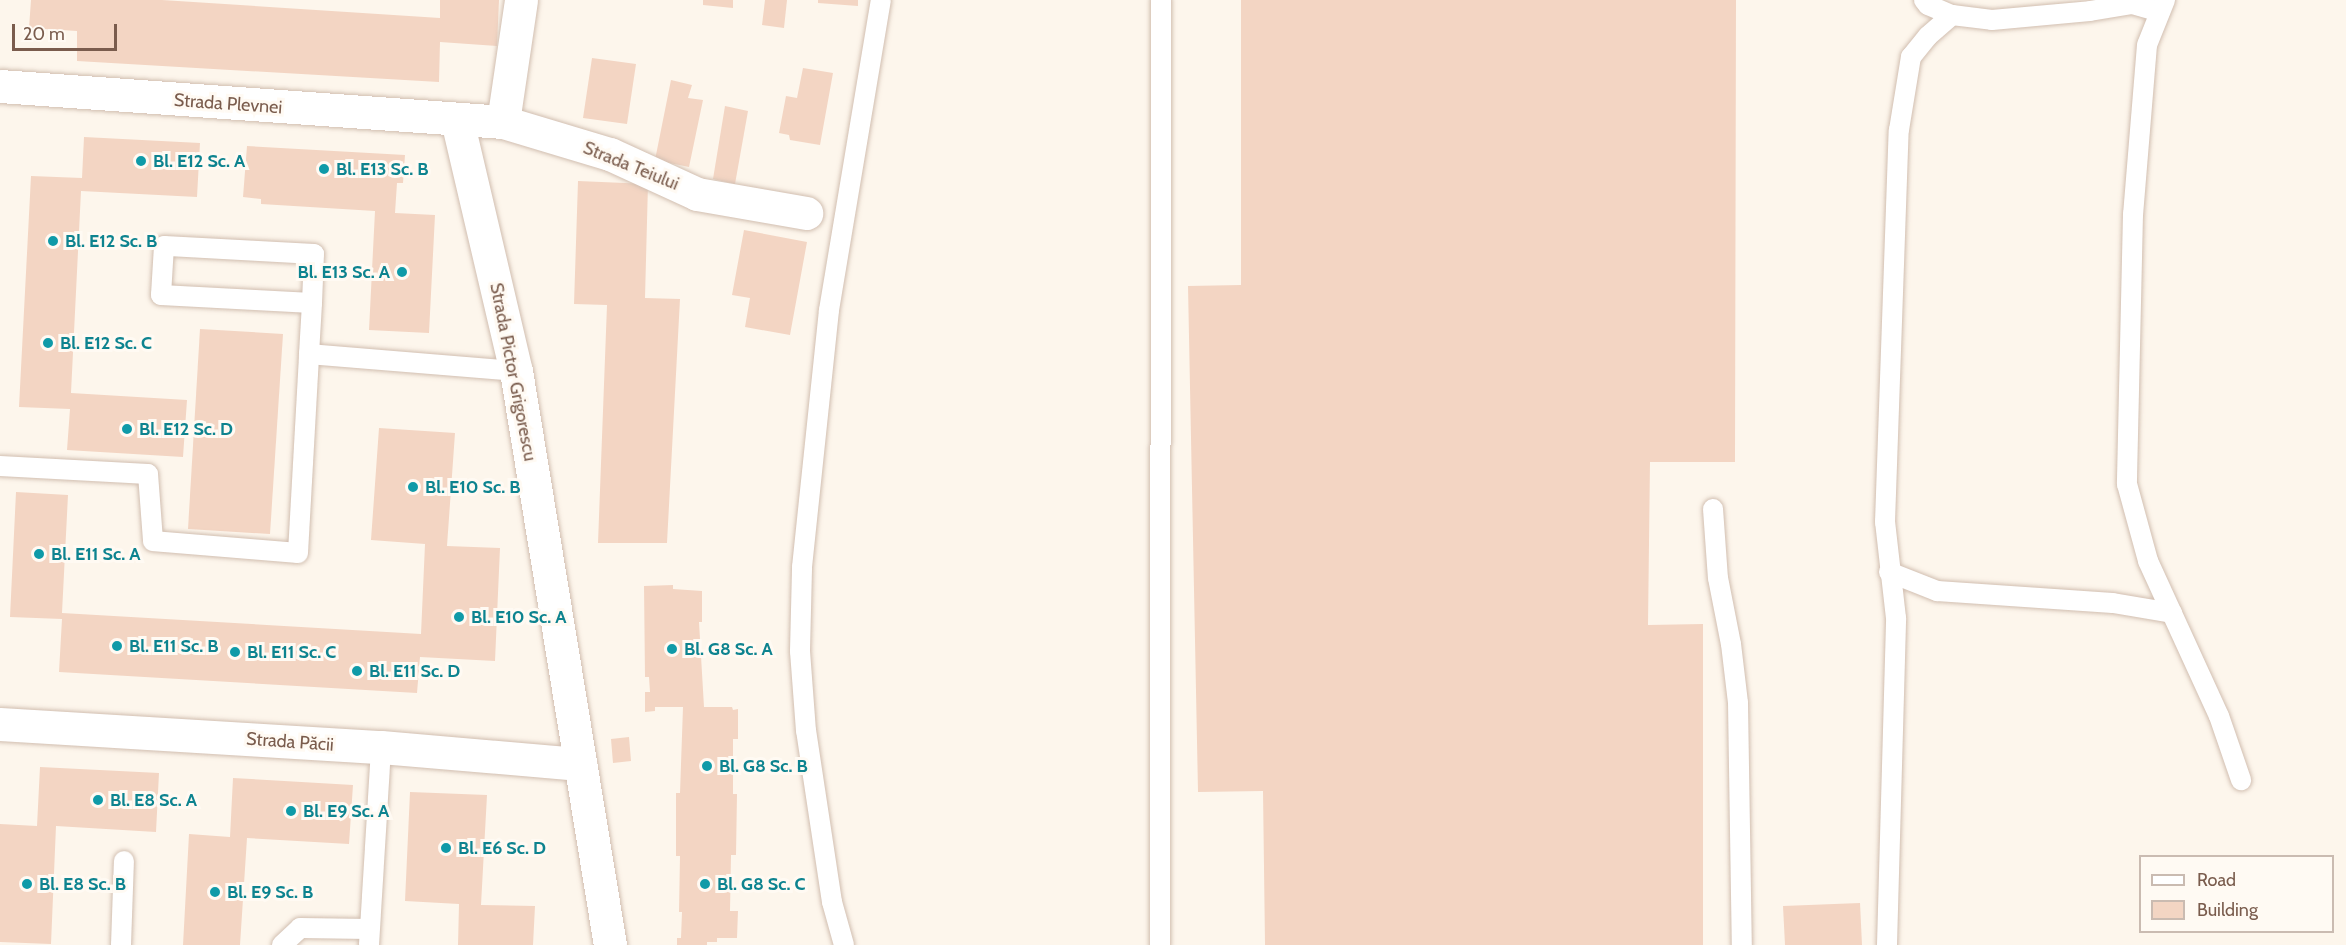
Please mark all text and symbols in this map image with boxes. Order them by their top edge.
scale bar [15,12,120,50]
text: 20 m [23,23,65,45]
street label: Strada Plevnei [173,89,283,119]
street label: Strada Teiului [580,137,682,195]
place label: Bl. E12 Sc. A [153,150,245,172]
marker: Bl. E12 Sc. A [134,154,148,168]
place label: Bl. E13 Sc. B [336,158,429,180]
marker: Bl. E13 Sc. B [317,162,331,176]
place label: Bl. E12 Sc. B [65,230,157,252]
marker: Bl. E12 Sc. B [46,234,60,248]
place label: Bl. E13 Sc. A [298,261,390,283]
marker: Bl. E13 Sc. A [395,265,409,279]
street label: Strada Pictor Grigorescu [485,281,541,463]
place label: Bl. E12 Sc. C [60,332,152,354]
marker: Bl. E12 Sc. C [41,336,55,350]
place label: Bl. E12 Sc. D [139,418,233,440]
marker: Bl. E12 Sc. D [120,422,134,436]
place label: Bl. E10 Sc. B [425,476,521,498]
marker: Bl. E10 Sc. B [406,480,420,494]
place label: Bl. E11 Sc. A [51,543,140,565]
marker: Bl. E11 Sc. A [32,547,46,561]
place label: Bl. E10 Sc. A [471,606,566,628]
marker: Bl. E10 Sc. A [452,610,466,624]
place label: Bl. E11 Sc. B [129,635,218,657]
place label: Bl. G8 Sc. A [684,638,773,660]
marker: Bl. E11 Sc. B [110,639,124,653]
place label: Bl. E11 Sc. C [247,641,336,663]
marker: Bl. G8 Sc. A [665,642,679,656]
marker: Bl. E11 Sc. C [228,645,242,659]
place label: Bl. E11 Sc. D [369,660,460,682]
marker: Bl. E11 Sc. D [350,664,364,678]
street label: Strada Păcii [246,728,334,756]
place label: Bl. G8 Sc. B [719,755,808,777]
marker: Bl. G8 Sc. B [700,759,714,773]
place label: Bl. E8 Sc. A [110,789,197,811]
marker: Bl. E8 Sc. A [91,793,105,807]
place label: Bl. E9 Sc. A [303,800,389,822]
marker: Bl. E9 Sc. A [284,804,298,818]
place label: Bl. E6 Sc. D [458,837,546,859]
marker: Bl. E6 Sc. D [439,841,453,855]
legend [2139,855,2334,933]
text: Road [2197,869,2236,891]
place label: Bl. E8 Sc. B [39,873,126,895]
place label: Bl. G8 Sc. C [717,873,805,895]
marker: Bl. E8 Sc. B [20,877,34,891]
marker: Bl. G8 Sc. C [698,877,712,891]
place label: Bl. E9 Sc. B [227,881,313,903]
marker: Bl. E9 Sc. B [208,885,222,899]
text: Building [2197,899,2258,921]

